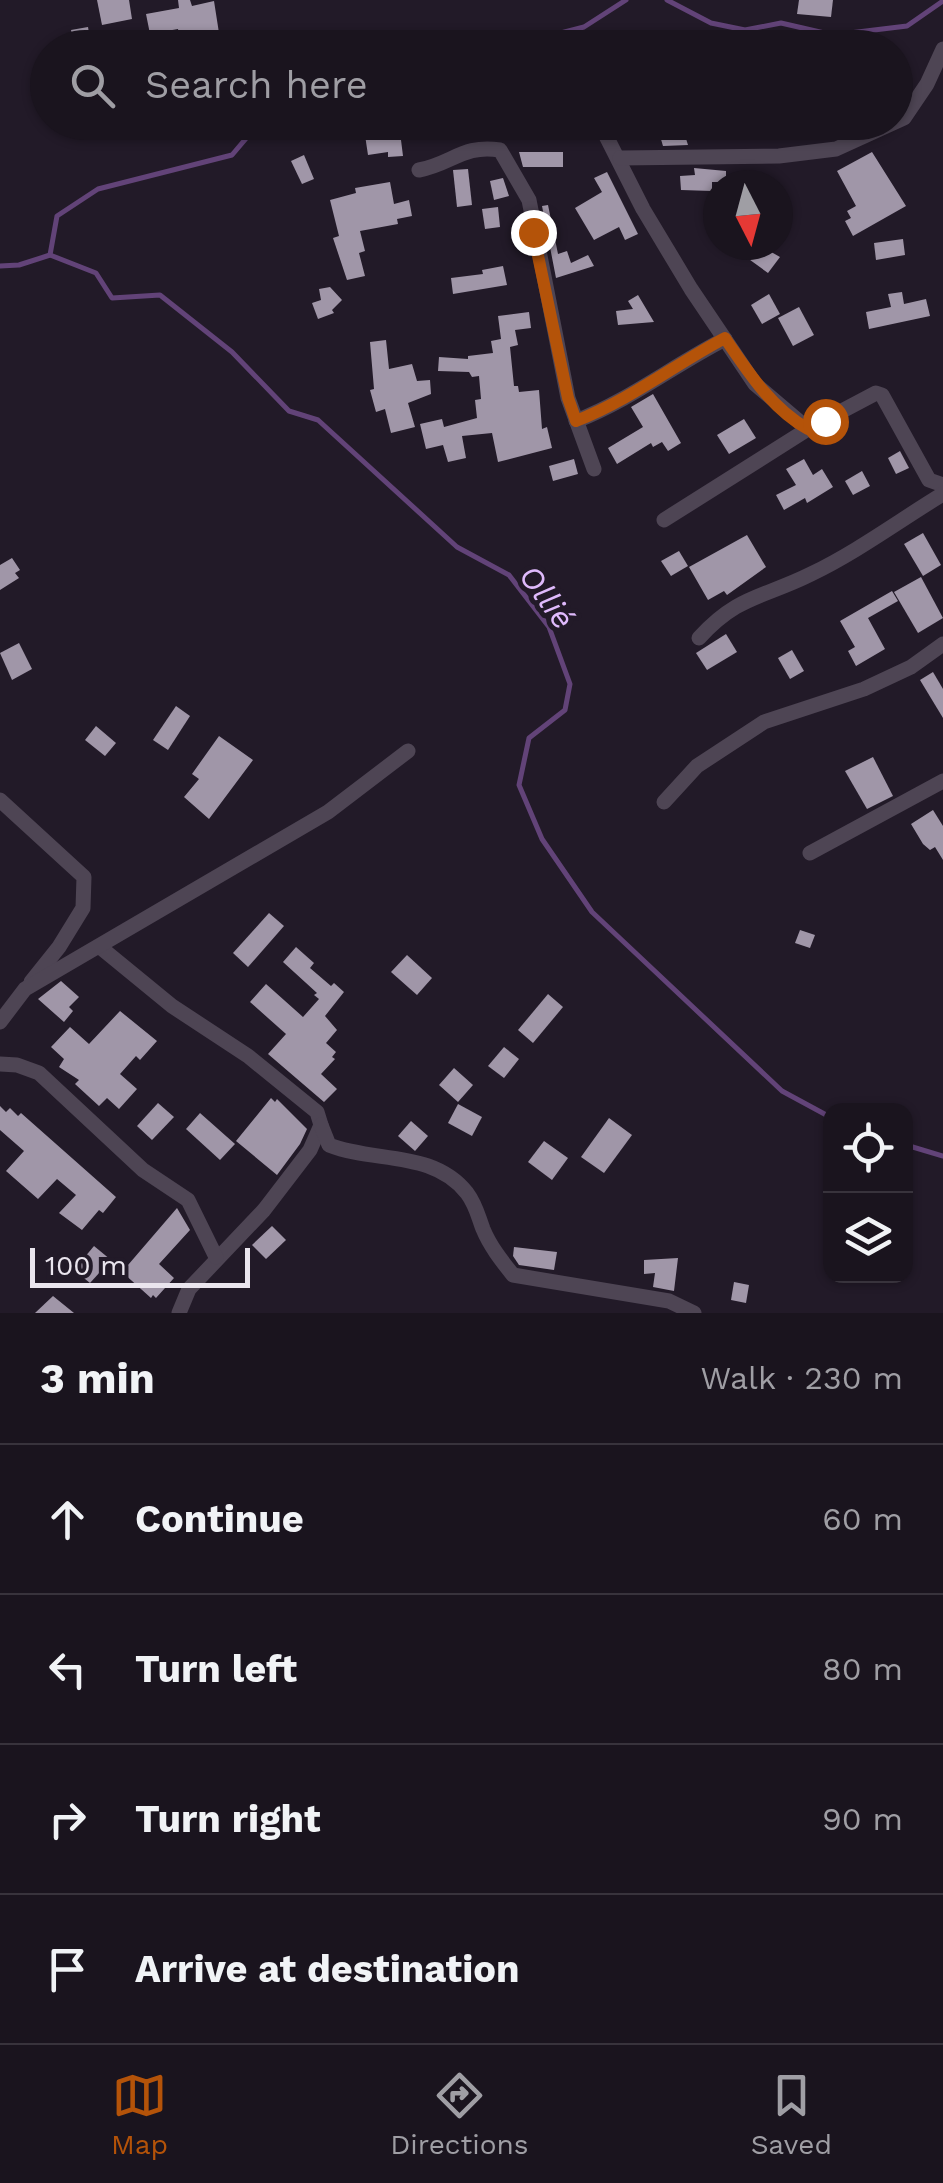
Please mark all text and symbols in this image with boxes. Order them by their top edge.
search box [30,30,913,140]
icon: search [65,58,120,113]
text: Search here [145,63,368,107]
north arrow [703,170,793,260]
route end [511,210,557,256]
route start [803,399,849,445]
water label: Ollié [511,558,583,636]
map controls [823,1103,913,1283]
button: locate [823,1103,913,1193]
button: layers [823,1193,913,1283]
scale bar [30,1243,250,1288]
text: 100 m [45,1249,127,1282]
text: 3 min [40,1354,155,1403]
text: Walk · 230 m [701,1359,903,1397]
icon: ahead [40,1492,95,1547]
text: Continue [135,1497,304,1541]
text: 60 m [822,1500,903,1538]
icon: left [40,1642,95,1697]
text: Turn left [135,1647,297,1691]
text: 80 m [822,1650,903,1688]
icon: right [40,1792,95,1847]
text: Turn right [135,1797,321,1841]
text: 90 m [822,1800,903,1838]
icon: arrive [40,1942,95,1997]
text: Arrive at destination [135,1947,520,1991]
tab: Map [111,2068,168,2161]
tab: Directions [390,2068,529,2161]
tab: Saved [751,2068,832,2161]

